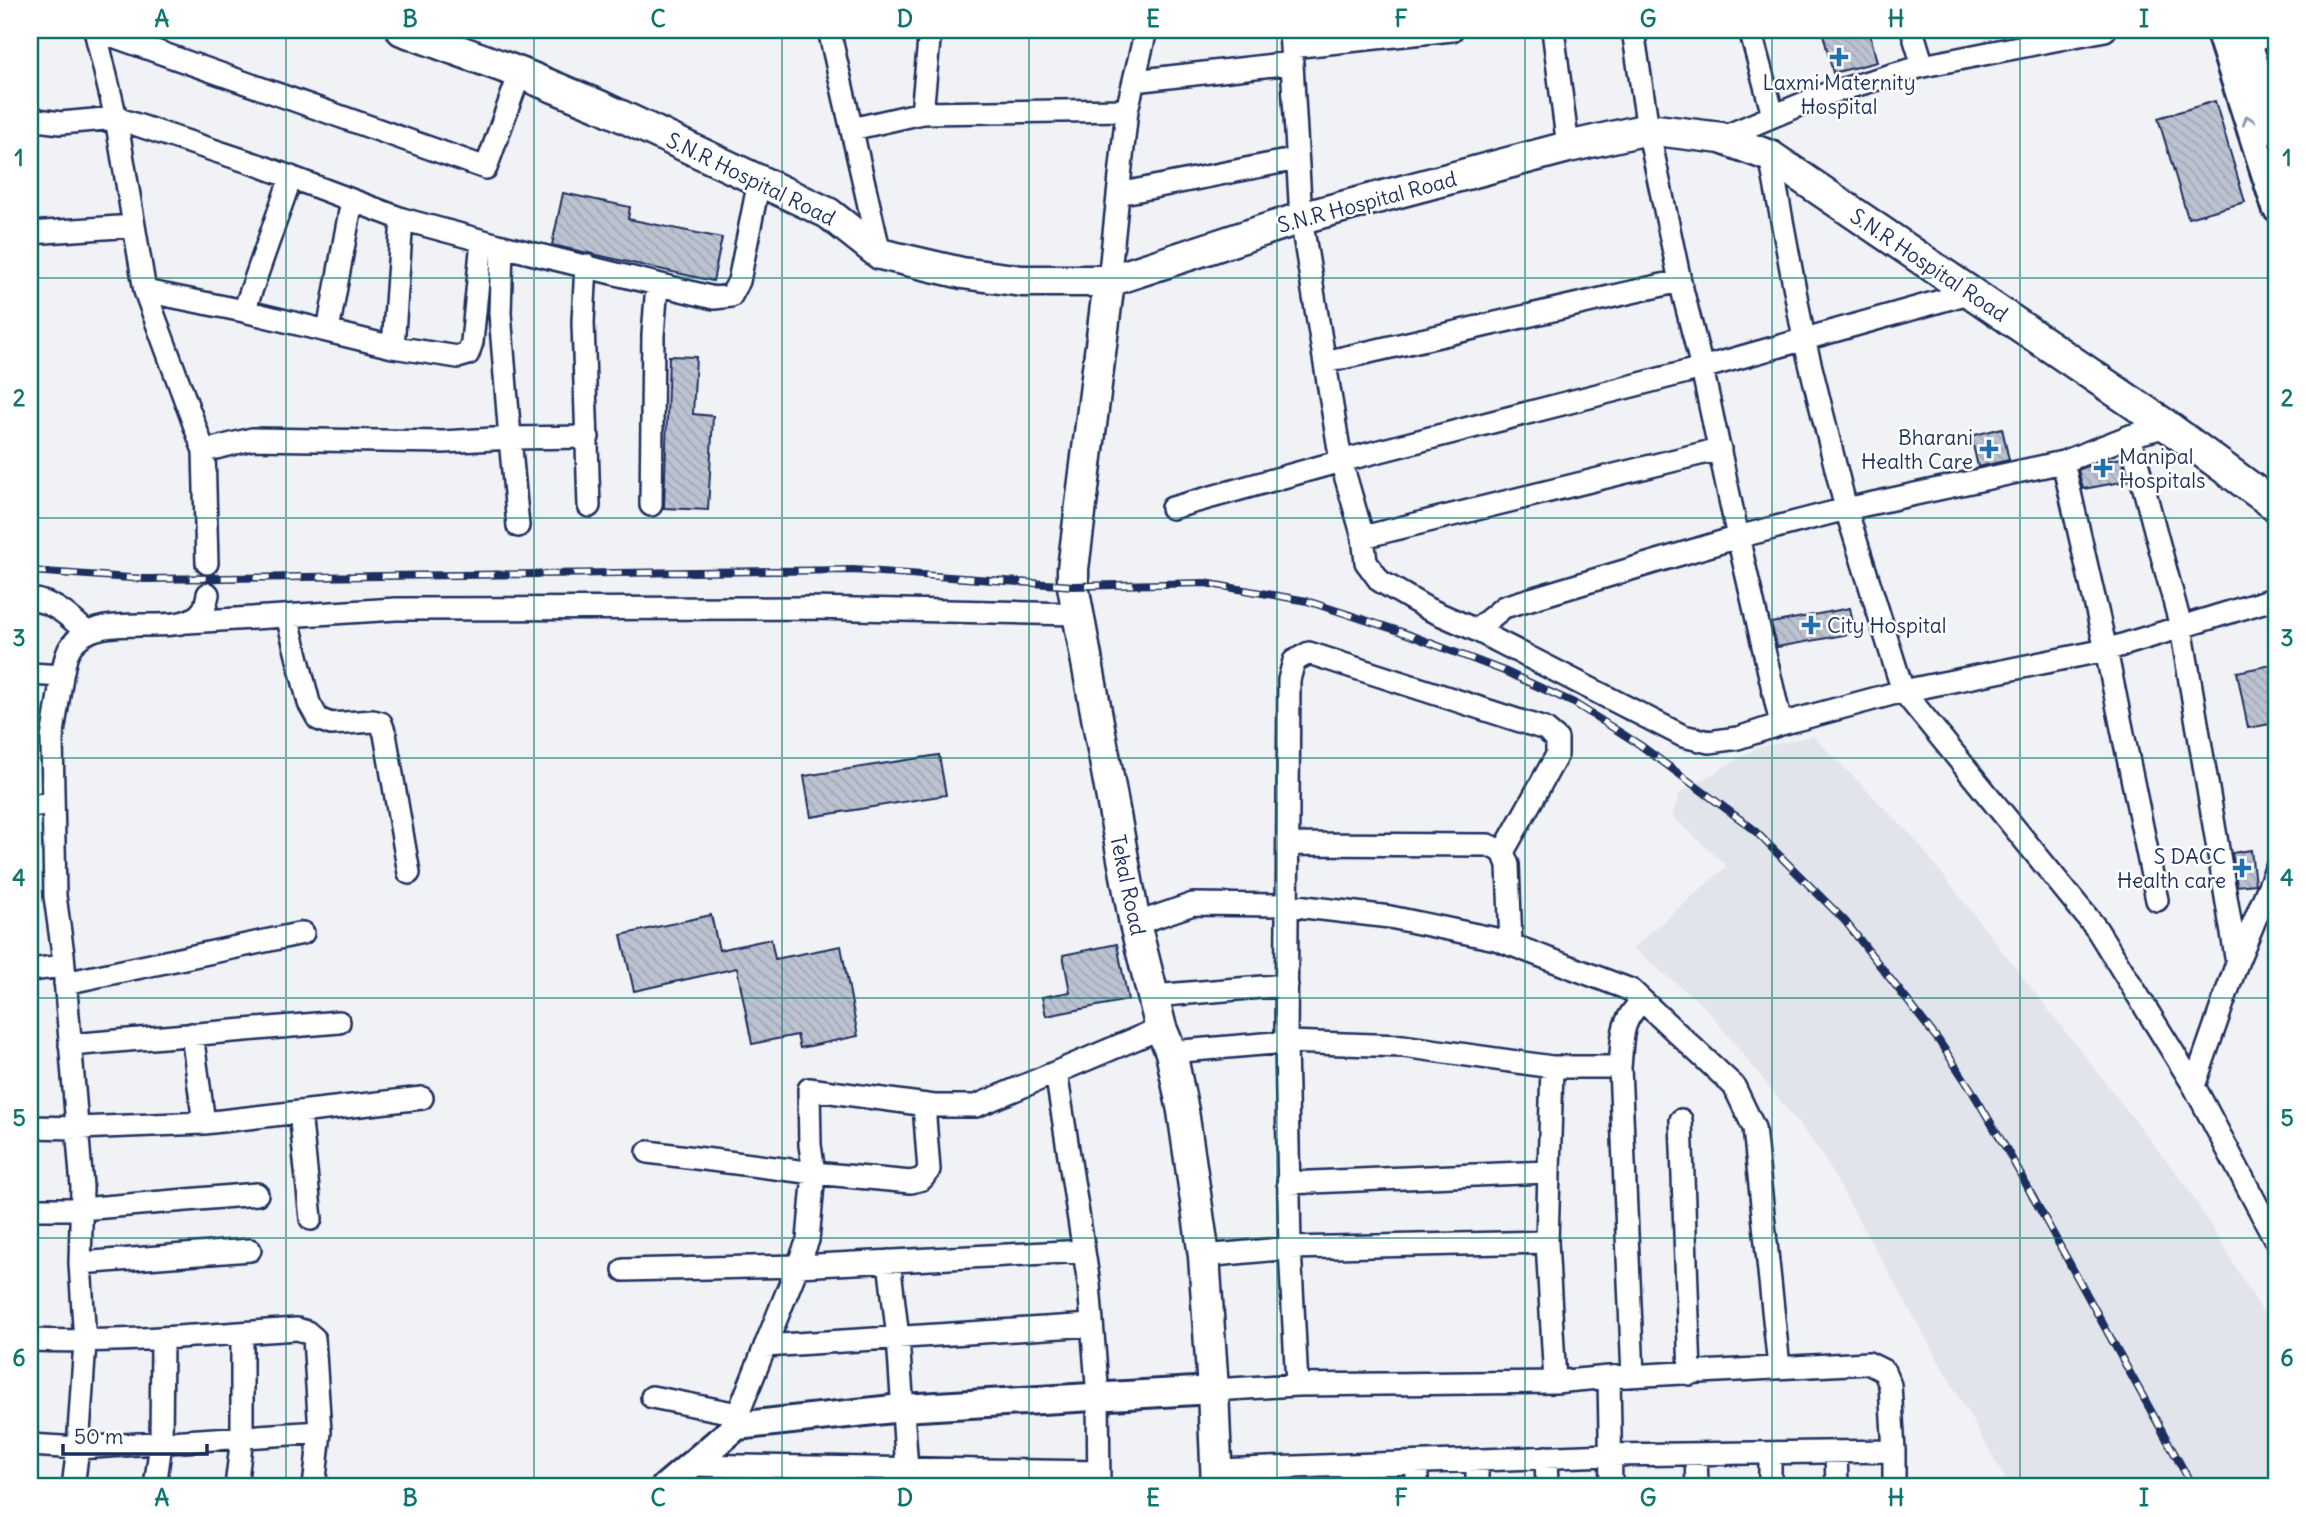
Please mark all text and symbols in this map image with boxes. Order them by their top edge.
text: A [155,4,170,33]
text: B [402,4,418,33]
text: C [650,4,666,33]
text: D [897,4,913,33]
text: E [1146,4,1160,33]
text: F [1394,4,1408,33]
text: G [1640,4,1656,33]
text: H [1888,4,1904,33]
text: I [2139,4,2149,33]
marker: Laxmi Maternity Hospital [1829,47,1849,67]
place label: Laxmi Maternity Hospital [1762,69,1916,120]
one-way arrow [2242,114,2256,126]
street label: S.N.R Hospital Road [662,126,840,232]
text: 1 [14,143,24,172]
text: 1 [2282,143,2292,172]
street label: S.N.R Hospital Road [1274,165,1460,239]
street label: S.N.R Hospital Road [1845,202,2013,328]
text: 2 [13,383,26,412]
text: 2 [2281,383,2294,412]
place label: Bharani Health Care [1861,424,1973,475]
marker: Bharani Health Care [1979,439,1999,459]
place label: Manipal Hospitals [2119,443,2205,494]
marker: Manipal Hospitals [2093,458,2113,478]
place label: City Hospital [1827,612,1946,639]
marker: City Hospital [1801,615,1821,635]
text: 3 [12,623,26,652]
text: 3 [2280,623,2294,652]
street label: Tekal Road [1104,832,1152,938]
place label: S DACC Health care [2117,843,2226,894]
marker: S DACC Health care [2232,858,2252,878]
text: 4 [12,863,26,892]
text: 4 [2280,863,2294,892]
text: 5 [12,1103,26,1132]
text: 5 [2280,1103,2294,1132]
text: 6 [12,1343,26,1372]
text: 6 [2280,1343,2294,1372]
scale bar [63,1412,206,1456]
text: 50 m [74,1423,123,1450]
text: A [155,1483,170,1512]
text: B [402,1483,418,1512]
text: C [650,1483,666,1512]
text: D [897,1483,913,1512]
text: E [1146,1483,1160,1512]
text: F [1394,1483,1408,1512]
text: G [1640,1483,1656,1512]
text: H [1888,1483,1904,1512]
text: I [2139,1483,2149,1512]

